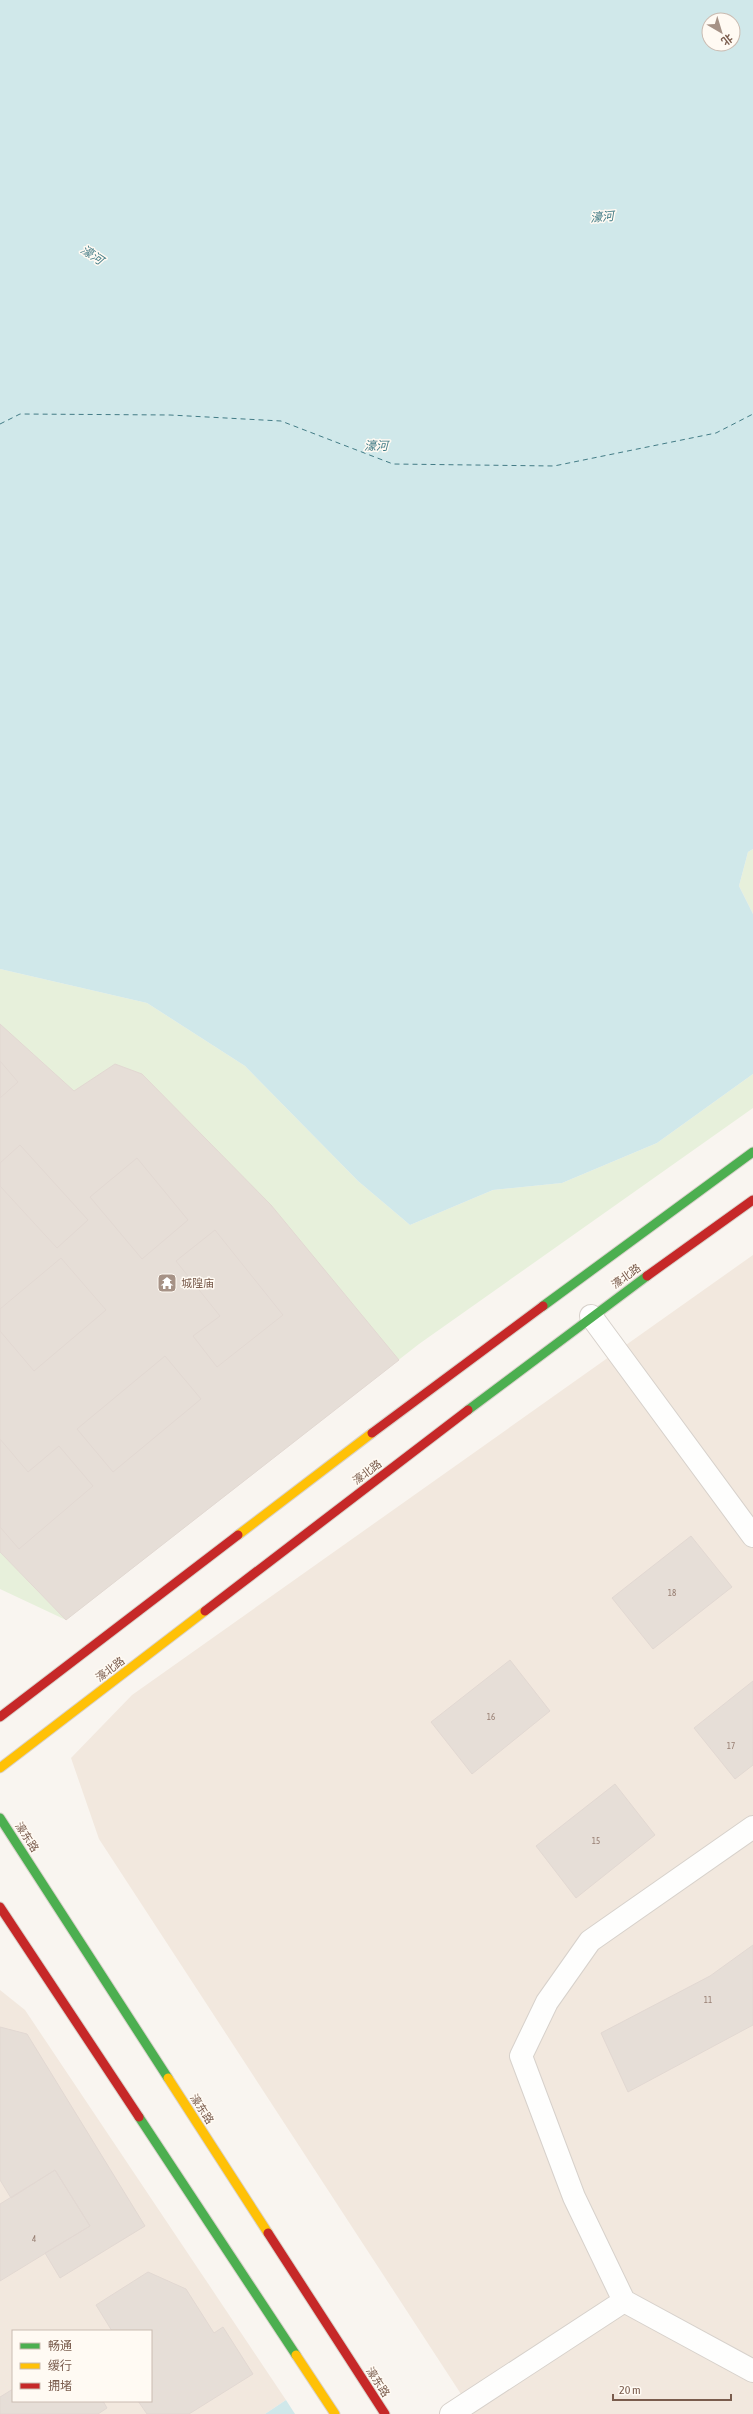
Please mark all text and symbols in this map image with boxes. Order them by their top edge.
north arrow [701,12,741,52]
text: 北 [719,32,735,48]
water label: 濠河 [589,209,617,225]
water label: 濠河 [78,242,108,269]
water label: 濠河 [364,439,390,453]
street label: 濠北路 [609,1261,643,1291]
temple icon: 城隍庙 [156,1272,178,1294]
place label: 城隍庙 [181,1277,214,1289]
street label: 濠北路 [350,1457,384,1487]
house number: 18 [668,1588,676,1598]
street label: 濠北路 [93,1654,127,1684]
house number: 16 [487,1712,495,1722]
house number: 17 [727,1741,735,1751]
street label: 濠东路 [13,1820,41,1854]
house number: 15 [592,1836,600,1846]
house number: 11 [704,1995,712,2005]
street label: 濠东路 [188,2092,216,2126]
house number: 4 [32,2234,36,2244]
legend [12,2330,152,2402]
text: 畅通 [48,2339,72,2353]
text: 缓行 [48,2359,72,2373]
street label: 濠东路 [364,2365,392,2399]
scale bar [613,2376,731,2402]
text: 拥堵 [48,2379,72,2393]
text: 20 m [619,2383,641,2397]

